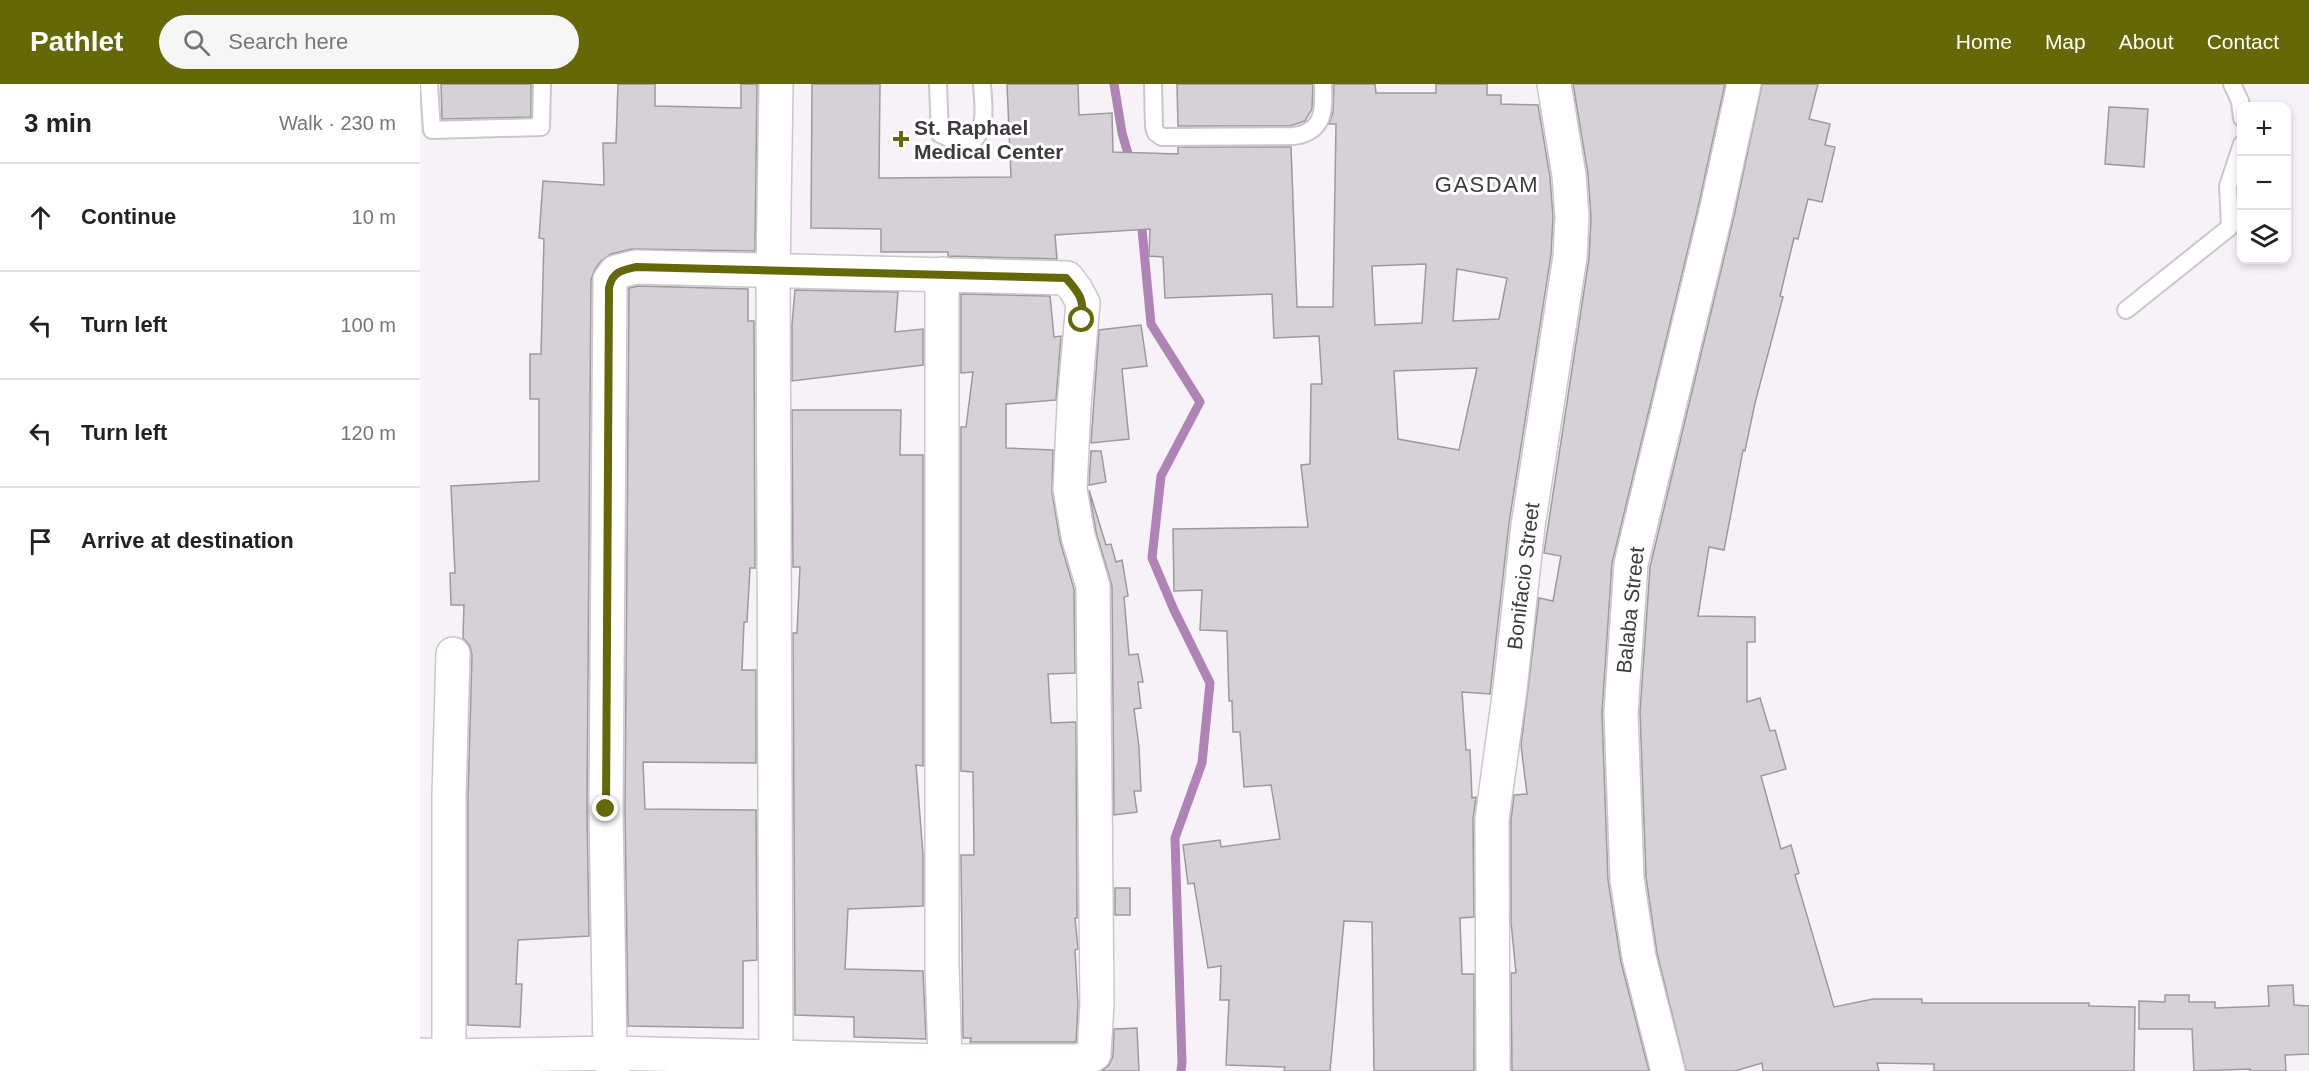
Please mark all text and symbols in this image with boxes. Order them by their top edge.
search box [159,15,579,69]
text: Pathlet [30,26,123,57]
icon: search [180,26,213,59]
text: Search here [228,29,348,54]
text: Home [1956,30,2012,53]
text: Map [2045,30,2086,53]
text: About [2119,30,2174,53]
text: Contact [2207,30,2279,53]
map controls [2237,102,2291,264]
button: + [2237,102,2291,156]
text: 3 min [24,108,92,138]
text: Walk · 230 m [279,112,396,134]
place label: St. Raphael Medical Center [914,116,1063,163]
marker: St. Raphael Medical Center [892,130,910,148]
button: − [2237,156,2291,210]
district label: GASDAM [1435,172,1539,197]
icon: ahead [24,201,57,234]
text: Continue [81,204,176,229]
text: 10 m [352,206,396,228]
button: layers [2237,210,2291,264]
route start [1068,306,1094,332]
icon: left [24,309,57,342]
text: Turn left [81,312,167,337]
text: 100 m [340,314,396,336]
icon: left [24,417,57,450]
text: Turn left [81,420,167,445]
text: 120 m [340,422,396,444]
street label: Bonifacio Street [1503,501,1543,651]
icon: arrive [24,525,57,558]
text: Arrive at destination [81,528,294,553]
street label: Balaba Street [1612,545,1648,674]
route end [592,795,618,821]

